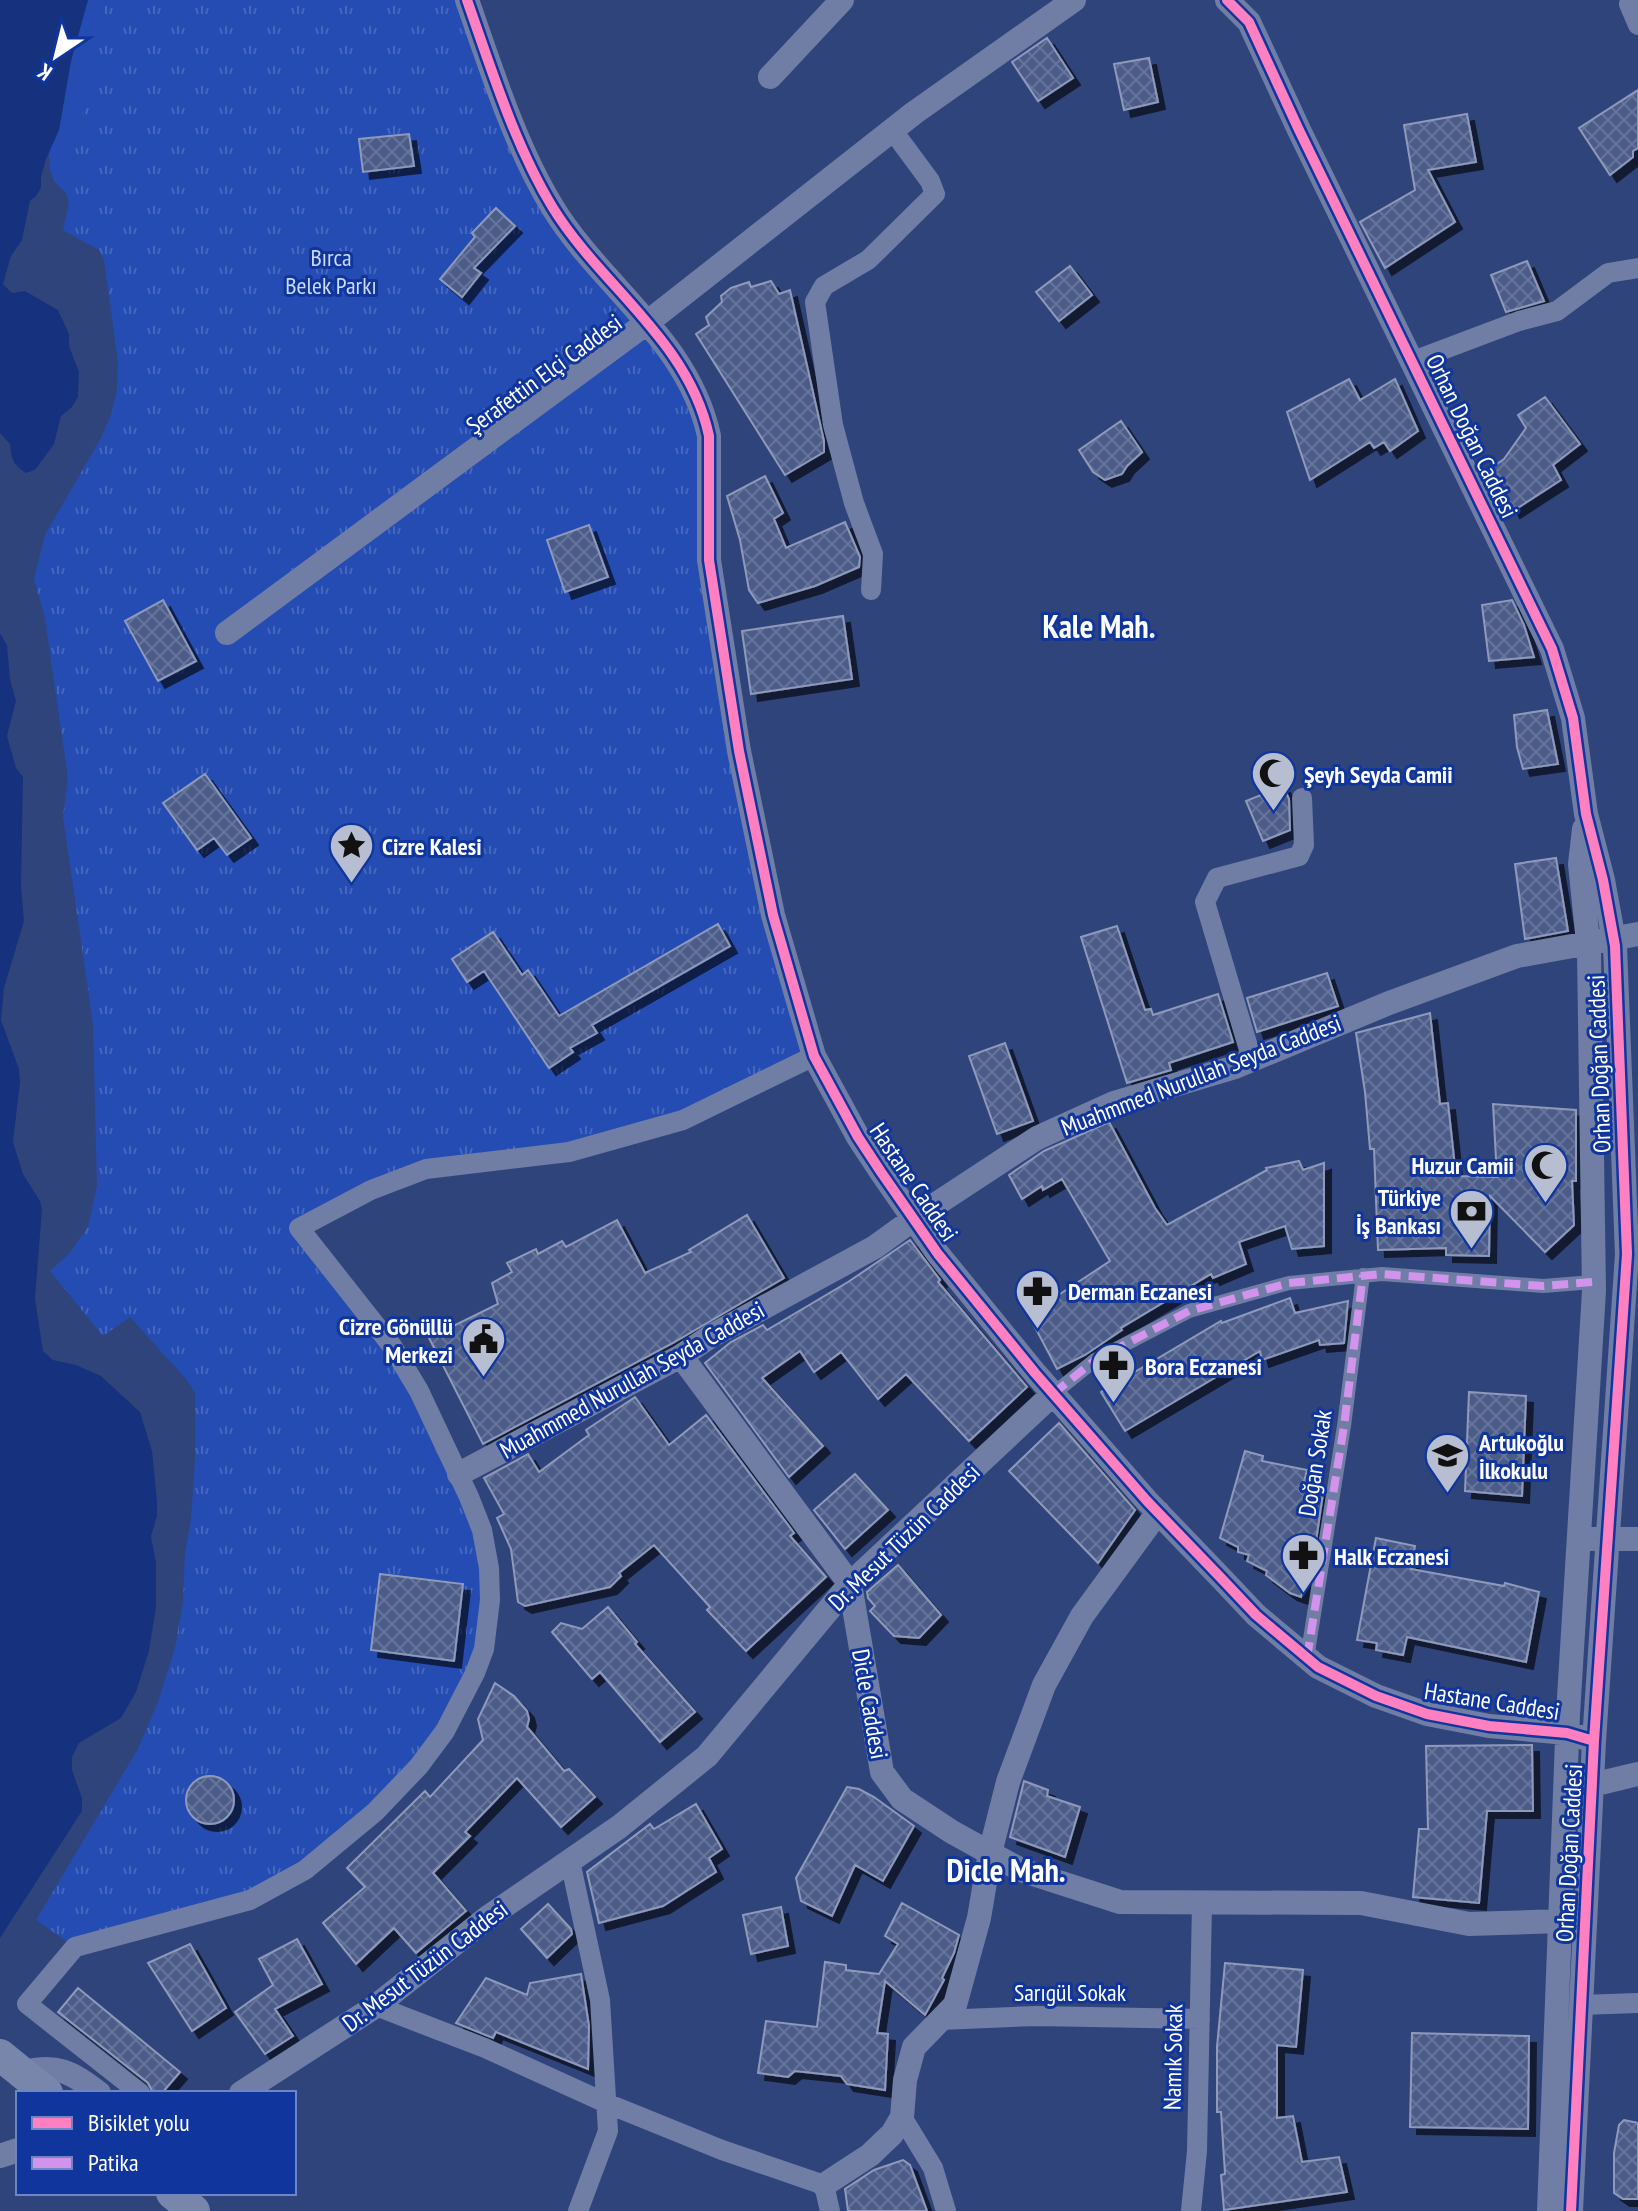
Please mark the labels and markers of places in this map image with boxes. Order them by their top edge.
mosque icon: Şeyh Seyda Camii [1249,750,1297,813]
place label: Şeyh Seyda Camii [1304,759,1453,790]
place icon: Cizre Kalesi [327,822,375,885]
place label: Cizre Kalesi [382,831,482,862]
mosque icon: Huzur Camii [1521,1141,1569,1204]
place label: Huzur Camii [1412,1150,1514,1181]
place label: Türkiye İş Bankası [1356,1182,1441,1241]
bank icon: Türkiye İş Bankası [1448,1187,1496,1250]
pharmacy icon: Derman Eczanesi [1013,1267,1061,1330]
place label: Derman Eczanesi [1068,1276,1212,1307]
place label: Cizre Gönüllü Merkezi [339,1311,453,1370]
public building icon: Cizre Gönüllü Merkezi [460,1316,508,1379]
pharmacy icon: Bora Eczanesi [1090,1342,1138,1405]
place label: Bora Eczanesi [1145,1351,1262,1382]
place label: Artukoğlu İlkokulu [1478,1427,1564,1486]
school or university icon: Artukoğlu İlkokulu [1424,1432,1472,1495]
pharmacy icon: Halk Eczanesi [1279,1532,1327,1595]
place label: Halk Eczanesi [1334,1541,1449,1572]

